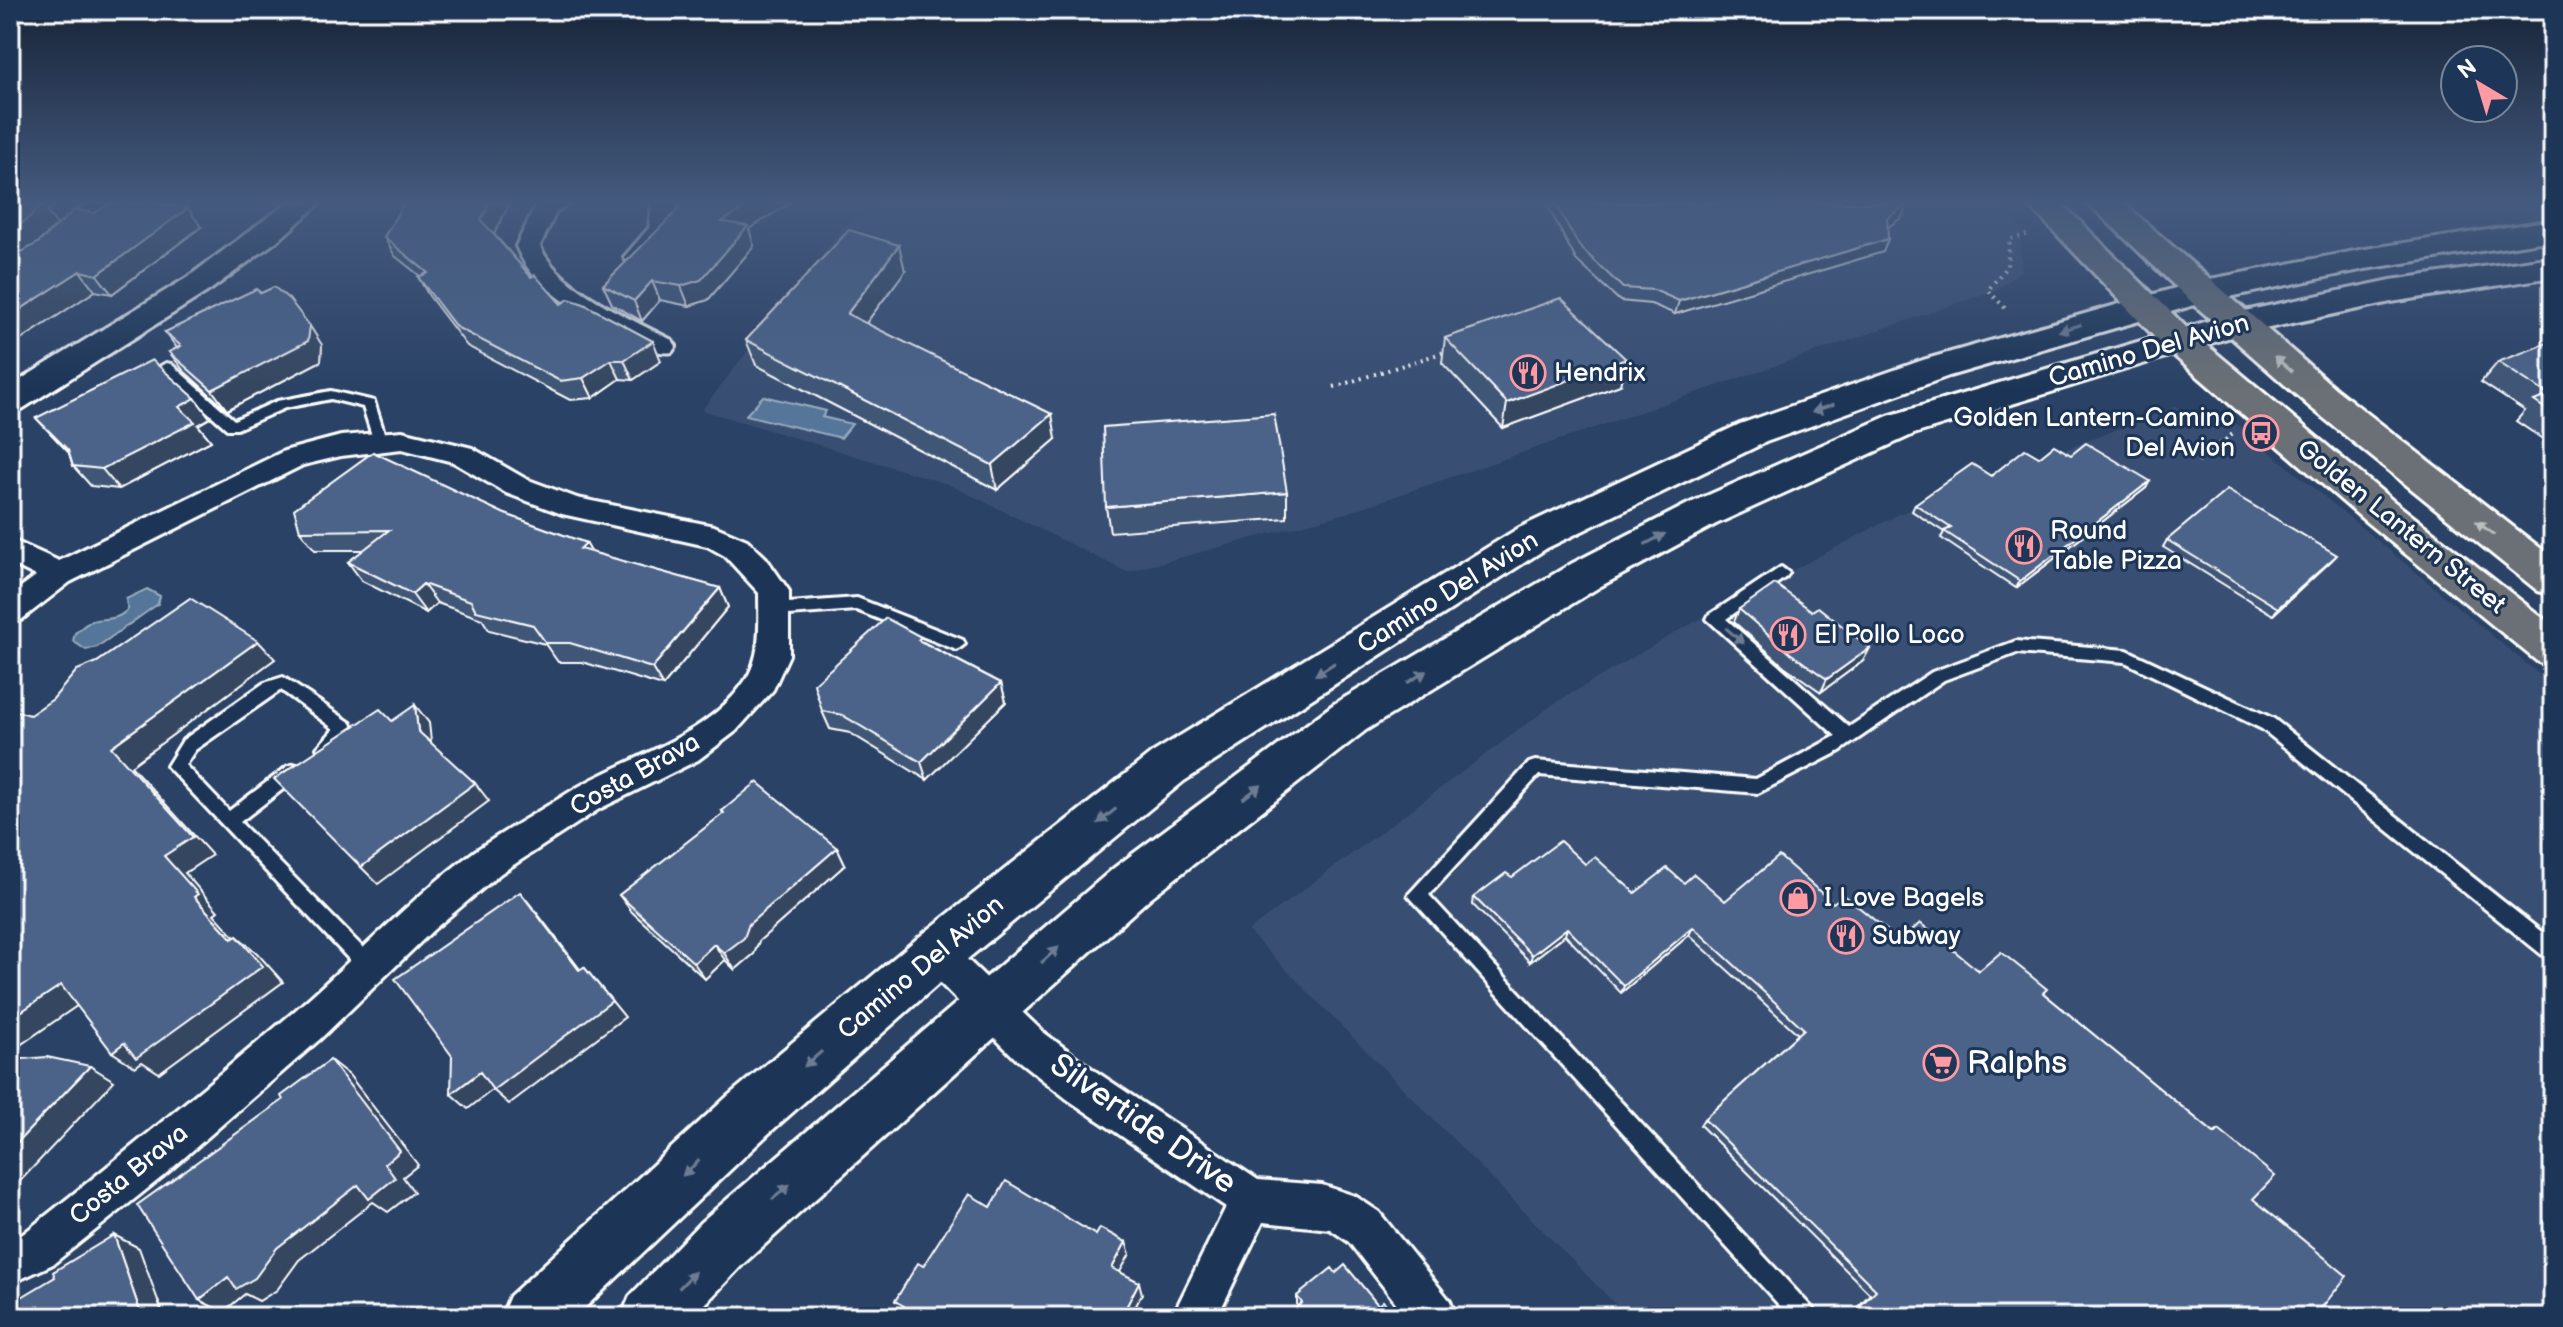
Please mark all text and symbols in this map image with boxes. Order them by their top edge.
north arrow [2439,44,2519,124]
text: N [2453,54,2482,85]
street label: Camino Del Avion [2045,308,2253,394]
one-way arrow [2058,322,2082,335]
restaurant icon: Hendrix [1509,354,1547,392]
one-way arrow [2273,356,2293,373]
place label: Hendrix [1554,358,1646,389]
one-way arrow [1811,403,1835,415]
place label: Golden Lantern-Camino Del Avion [1953,403,2235,464]
bus stop icon: Golden Lantern-Camino Del Avion [2242,414,2280,452]
street label: Golden Lantern Street [2290,433,2512,621]
place label: Round Table Pizza [2050,516,2182,577]
one-way arrow [2474,521,2495,537]
street label: Camino Del Avion [1352,525,1544,661]
restaurant icon: Round Table Pizza [2005,527,2043,565]
one-way arrow [1644,532,1667,545]
restaurant icon: El Pollo Loco [1769,616,1807,654]
place label: El Pollo Loco [1814,620,1965,651]
one-way arrow [1724,627,1744,644]
one-way arrow [1314,662,1336,676]
one-way arrow [1406,670,1428,684]
street label: Costa Brava [565,727,705,823]
one-way arrow [1241,784,1262,800]
one-way arrow [1097,807,1117,824]
shop icon: I Love Bagels [1779,879,1817,917]
place label: I Love Bagels [1824,883,1984,914]
street label: Camino Del Avion [832,890,1010,1046]
restaurant icon: Subway [1827,917,1865,955]
place label: Subway [1872,921,1961,952]
one-way arrow [1040,947,1059,965]
supermarket icon: Ralphs [1922,1044,1960,1082]
place label: Ralphs [1967,1044,2067,1083]
street label: Silvertide Drive [1042,1045,1244,1203]
one-way arrow [803,1050,823,1067]
street label: Costa Brava [64,1118,194,1232]
one-way arrow [682,1158,701,1177]
one-way arrow [770,1184,790,1201]
one-way arrow [677,1271,695,1290]

